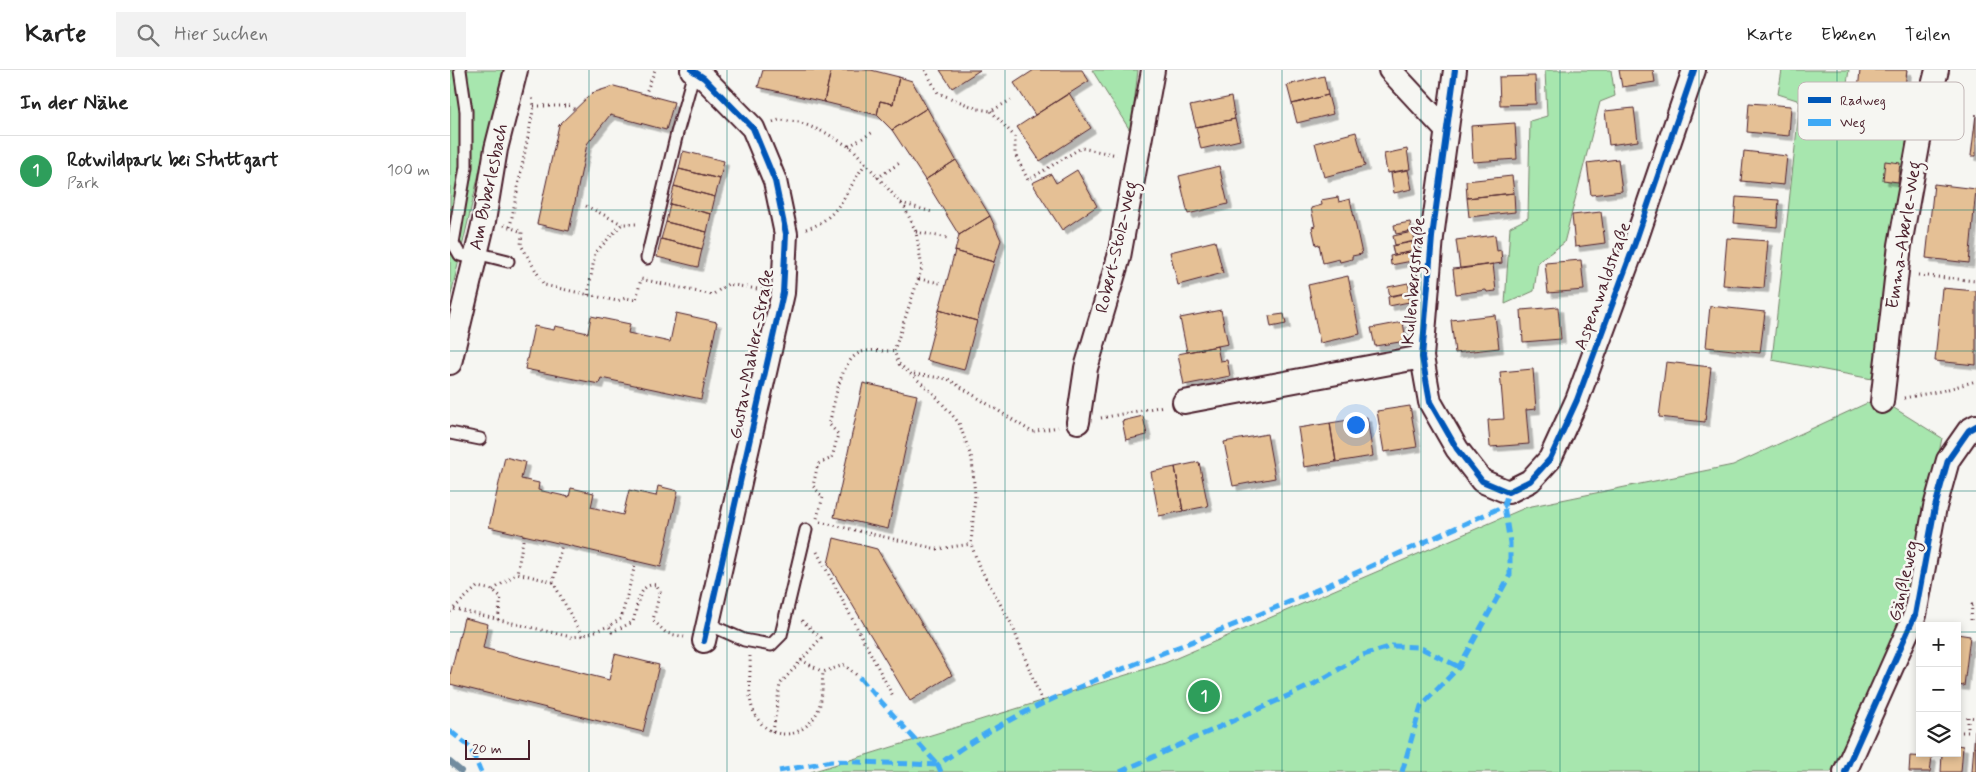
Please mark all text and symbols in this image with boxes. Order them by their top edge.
search box [116,12,466,57]
text: Karte [25,19,86,50]
icon: search [134,21,162,49]
text: Hier suchen [174,22,268,47]
text: Karte [1747,23,1793,47]
text: Ebenen [1821,23,1877,47]
text: Teilen [1905,23,1951,47]
legend [1798,82,1964,140]
text: In der Nähe [20,89,128,117]
text: Radweg [1840,92,1886,110]
text: Weg [1840,114,1866,134]
street label: Am Buberlesbach [464,121,514,253]
text: Rotwildpark bei Stuttgart [67,148,279,173]
street label: Emma-Aberle-Weg [1880,159,1930,311]
text: 1 [32,160,40,181]
text: 100 m [387,160,430,181]
text: Park [67,173,99,194]
street label: Robert-Stolz-Weg [1090,178,1146,316]
street label: Kullenbergstraße [1396,216,1434,346]
street label: Aspenwaldstraße [1569,218,1637,353]
street label: Gustav-Mahler-Straße [724,267,780,441]
your location [1343,412,1369,438]
street label: Gänßleweg [1883,538,1926,624]
map controls [1916,622,1961,757]
button: + [1916,622,1961,667]
button: − [1916,667,1961,712]
pin: 1 [1188,677,1220,715]
button: layers [1916,712,1961,757]
scale bar [465,737,530,760]
text: 20 m [472,740,502,758]

